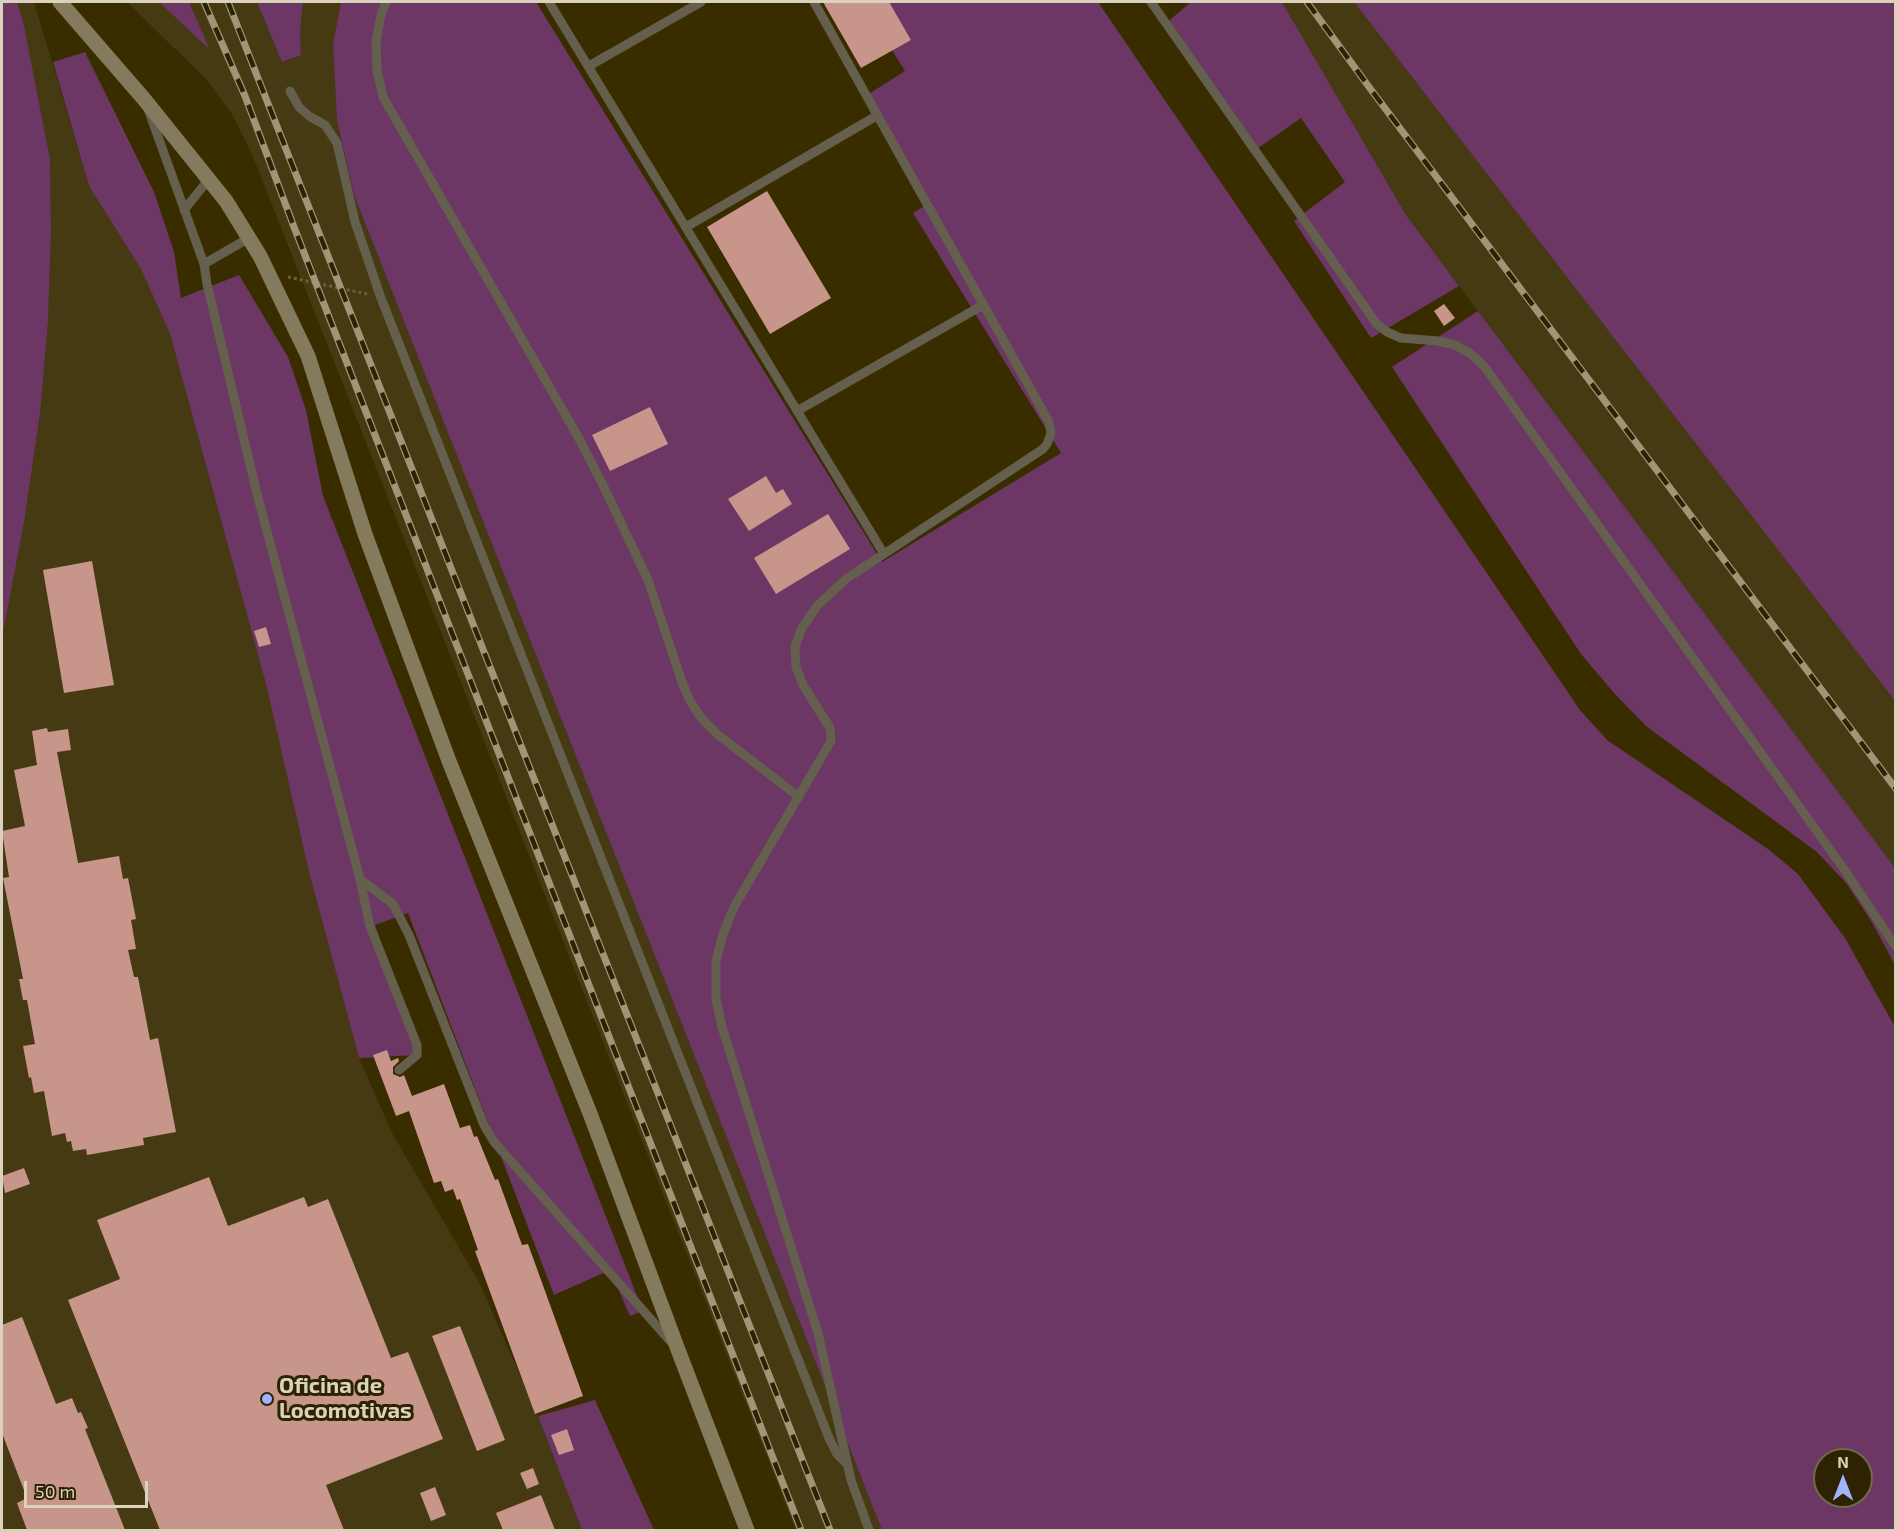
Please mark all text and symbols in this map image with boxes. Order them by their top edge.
place label: Oficina de Locomotivas [279,1373,412,1424]
marker: Oficina de Locomotivas [260,1392,274,1406]
north arrow [1813,1448,1873,1508]
text: N [1837,1452,1849,1471]
scale bar [27,1469,152,1507]
text: 50 m [35,1480,75,1502]

